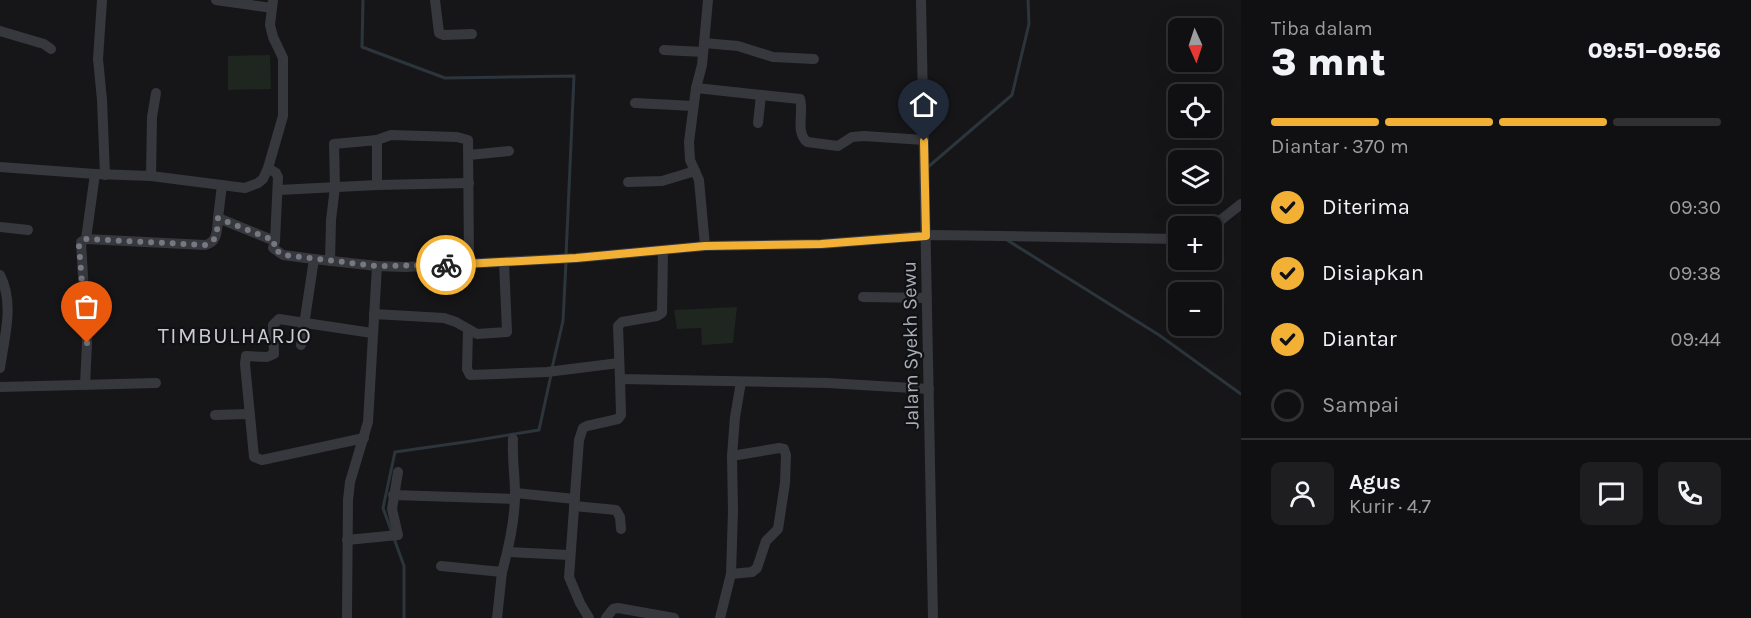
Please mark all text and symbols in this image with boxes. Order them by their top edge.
text: Tiba dalam [1271,17,1373,40]
north arrow [1168,18,1222,72]
map controls [1168,18,1222,336]
text: 09:51–09:56 [1588,38,1721,64]
text: 3 mnt [1271,39,1386,85]
pin [898,79,949,141]
button: locate [1168,84,1222,138]
icon: home [907,88,940,121]
text: Diantar · 370 m [1271,135,1409,158]
button: layers [1168,150,1222,204]
icon: check [1271,191,1304,224]
text: Diterima [1322,194,1410,220]
text: 09:30 [1669,196,1721,219]
button: + [1168,216,1222,270]
courier [416,235,476,295]
icon: bike [430,249,463,282]
icon: check [1271,257,1304,290]
text: Disiapkan [1322,260,1424,286]
street label: Jalam Syekh Sewu [898,261,923,429]
text: 09:38 [1669,262,1721,285]
pin [61,281,112,343]
button: − [1168,282,1222,336]
icon: bag [70,290,103,323]
district label: TIMBULHARJO [158,323,312,349]
icon: check [1271,323,1304,356]
text: Diantar [1322,326,1397,352]
text: 09:44 [1671,328,1721,351]
text: Sampai [1322,392,1400,418]
button: person [1271,462,1334,525]
button: chat [1580,462,1643,525]
button: phone [1658,462,1721,525]
text: Agus [1349,469,1401,495]
text: Kurir · 4.7 [1349,495,1431,518]

